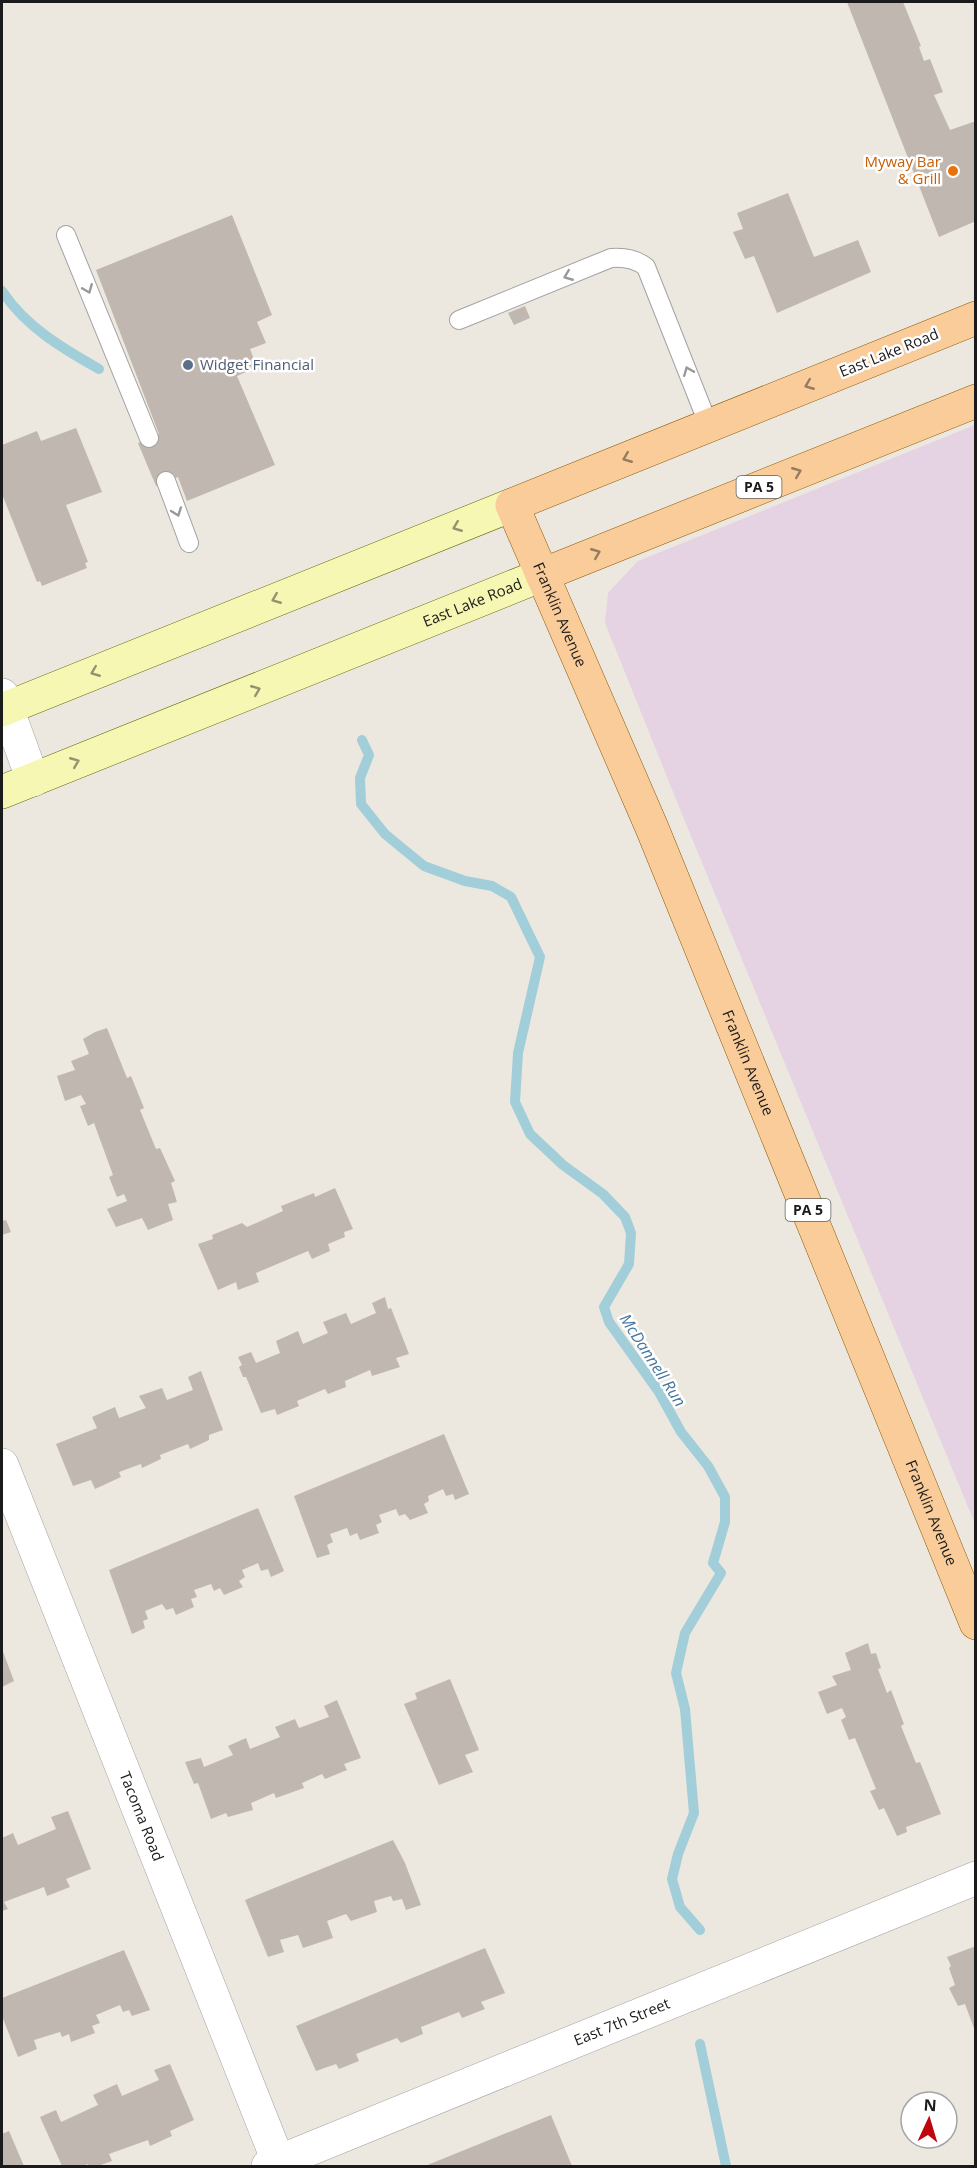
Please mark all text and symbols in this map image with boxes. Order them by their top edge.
place label: Myway Bar & Grill [864,151,941,188]
marker: Myway Bar & Grill [946,164,960,178]
one-way arrow [564,269,575,281]
one-way arrow [81,282,93,293]
street label: East Lake Road [836,323,941,381]
place label: Widget Financial [200,354,314,374]
marker: Widget Financial [181,358,195,372]
one-way arrow [682,366,695,377]
one-way arrow [804,378,814,391]
one-way arrow [623,451,634,463]
one-way arrow [791,467,802,479]
road number: PA 5 [736,476,782,498]
one-way arrow [170,506,183,517]
one-way arrow [453,520,464,532]
one-way arrow [590,548,601,560]
street label: Franklin Avenue [529,559,592,670]
street label: East Lake Road [419,573,525,631]
one-way arrow [272,592,282,605]
one-way arrow [91,665,102,677]
one-way arrow [250,685,261,697]
one-way arrow [69,757,80,769]
street label: Franklin Avenue [718,1007,779,1118]
road number: PA 5 [786,1199,830,1221]
water label: McDannell Run [615,1309,691,1411]
street label: Franklin Avenue [902,1457,963,1568]
street label: Tacoma Road [116,1768,169,1864]
street label: East 7th Street [570,1993,673,2050]
north arrow [899,2090,959,2150]
text: N [923,2094,937,2116]

